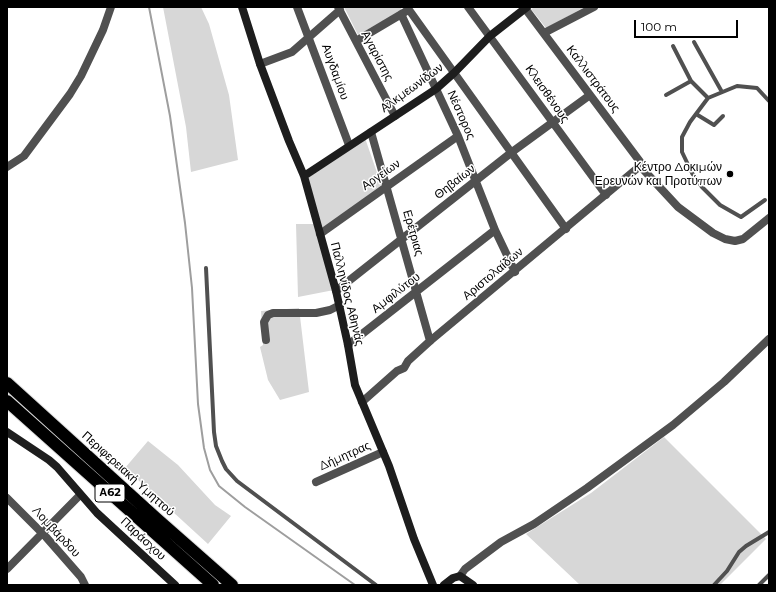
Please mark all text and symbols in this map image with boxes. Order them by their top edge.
scale bar [636,12,740,38]
text: 100 m [641,19,677,34]
street label: Αγαρίστης [358,28,396,84]
street label: Αυγδαμίου [318,42,352,102]
street label: Καλλιστράτους [563,43,623,115]
street label: Αλκμεωνίδων [378,60,446,116]
street label: Κλεισθένους [522,62,572,126]
street label: Νέστορος [444,88,478,142]
street label: Αργείων [359,156,403,194]
place label: Κέντρο Δοκιμών Ερευνών και Προτύπων [595,160,722,188]
street label: Θηβαίων [432,162,478,202]
marker: Κέντρο Δοκιμών Ερευνών και Προτύπων [725,169,735,179]
street label: Ερέτριας [400,208,426,258]
street label: Παλληνίδος Αθηνάς [327,241,367,347]
street label: Αριστολαίδων [460,245,526,303]
street label: Αμφιλύτου [369,270,423,316]
street label: Περιφερειακή Υμηττού [79,429,177,519]
street label: Δήμητρας [317,438,373,474]
road number: Α62 [95,484,125,502]
street label: Λομβάρδου [29,504,83,560]
street label: Παράσχου [117,514,169,564]

